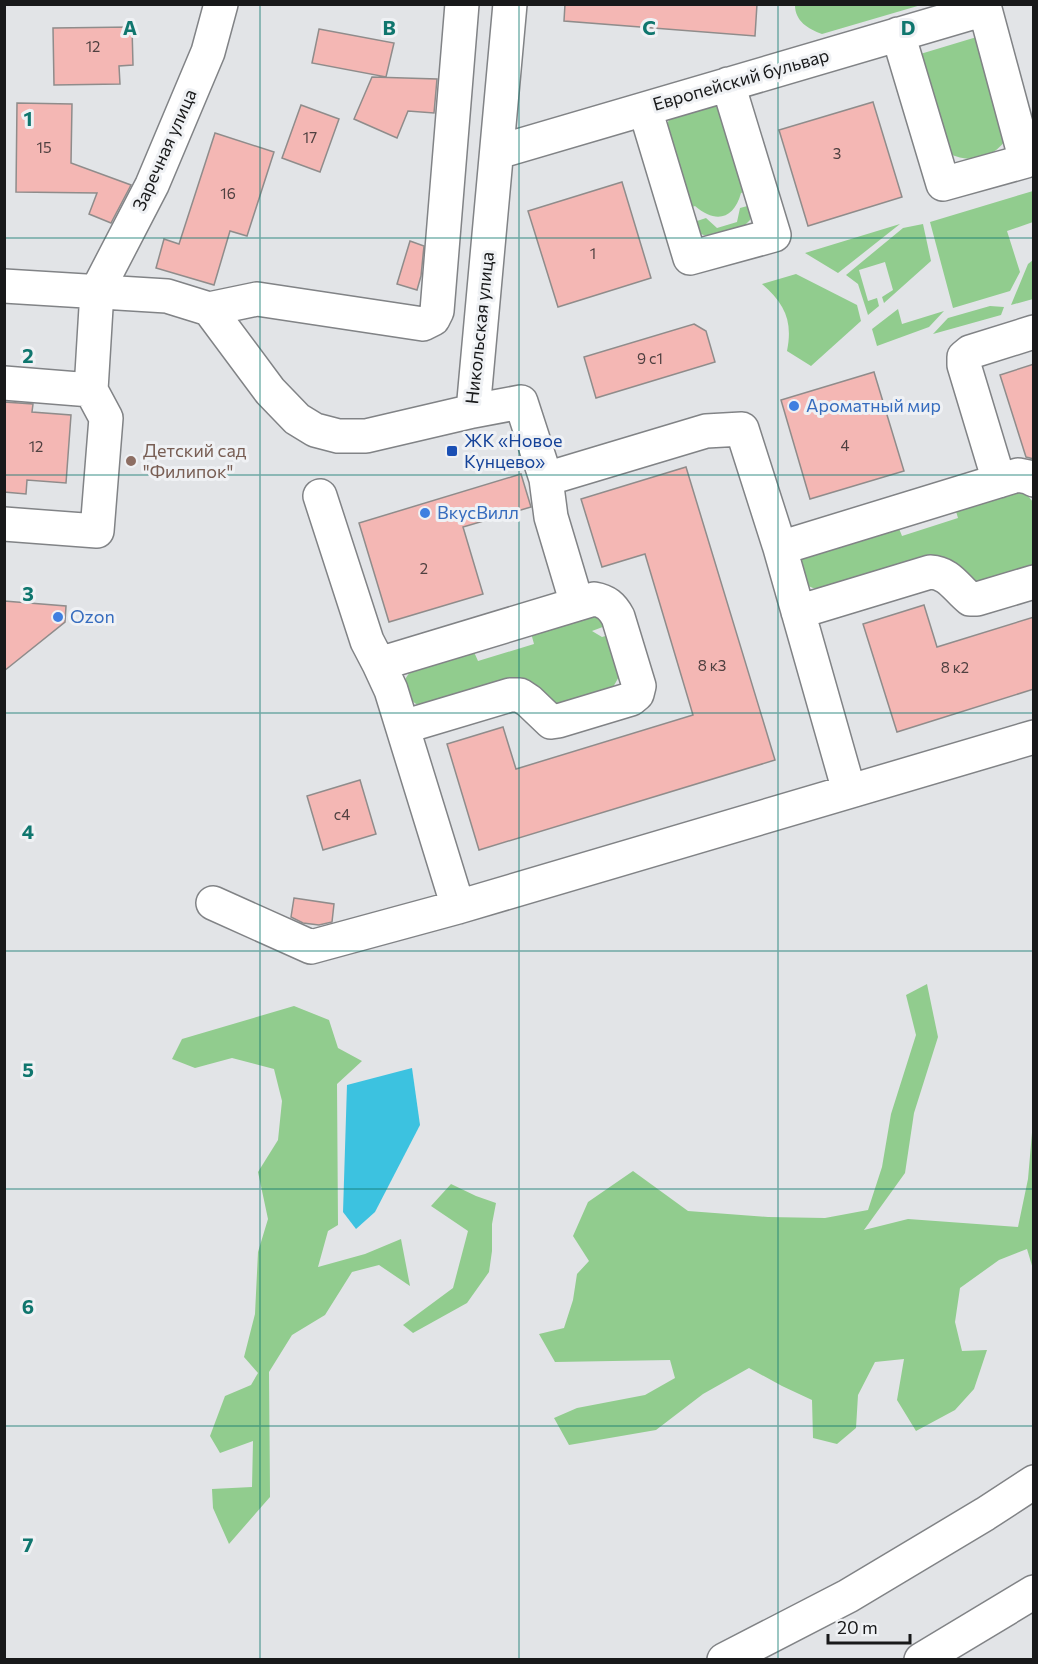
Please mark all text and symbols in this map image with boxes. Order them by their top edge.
text: A [123,15,137,39]
text: B [382,15,396,39]
text: C [642,15,656,39]
text: D [901,15,915,39]
house number: 12 [86,37,100,55]
street label: Европейский бульвар [650,43,832,115]
street label: Заречная улица [127,85,201,214]
text: 1 [23,106,33,130]
house number: 17 [303,128,317,146]
house number: 15 [36,138,52,156]
house number: 3 [833,144,841,162]
house number: 16 [220,184,236,202]
house number: 1 [590,244,596,262]
street label: Никольская улица [460,251,498,405]
text: 2 [22,343,34,367]
house number: 9 с1 [637,349,663,367]
place label: Ароматный мир [806,394,941,416]
marker: Ароматный мир [787,399,801,413]
place label: ЖК «Новое Кунцево» [464,429,562,472]
house number: 4 [841,436,850,454]
house number: 12 [29,437,43,455]
place label: Детский сад "Филипок" [143,439,247,482]
marker: ЖК «Новое Кунцево» [445,444,459,458]
marker: Детский сад "Филипок" [124,454,138,468]
place label: ВкусВилл [437,501,519,523]
marker: ВкусВилл [418,506,432,520]
house number: 2 [420,559,428,577]
text: 3 [22,581,34,605]
place label: Ozon [70,605,115,627]
marker: Ozon [51,610,65,624]
house number: 8 к3 [698,656,726,674]
house number: 8 к2 [941,658,969,676]
house number: с4 [334,805,350,823]
text: 4 [22,819,34,843]
text: 5 [22,1057,34,1081]
text: 6 [22,1294,34,1318]
text: 7 [23,1532,34,1556]
scale bar [828,1607,910,1645]
text: 20 m [837,1616,878,1638]

